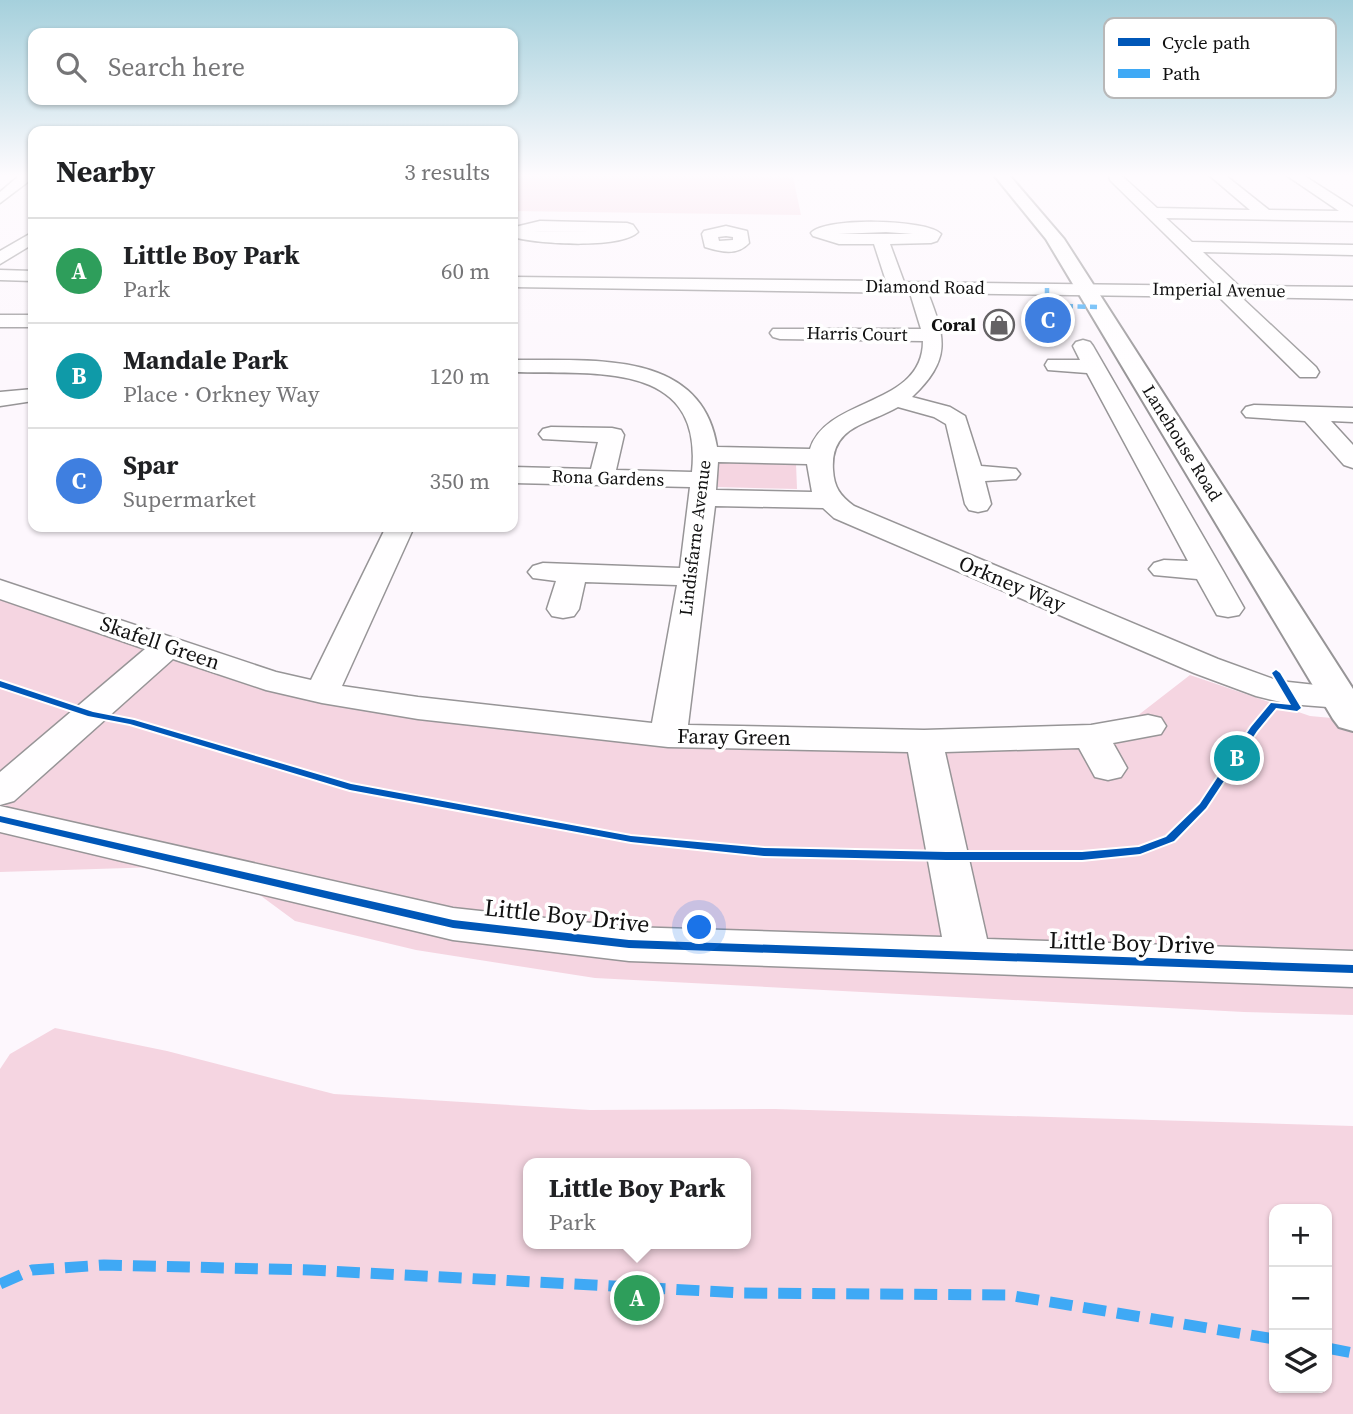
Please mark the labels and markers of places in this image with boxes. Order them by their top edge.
pin: C [1025,294,1071,346]
shop icon: Coral [982,308,1016,342]
place label: Coral [931,312,976,337]
pin: B [1214,732,1260,784]
pin: A [614,1272,660,1324]

